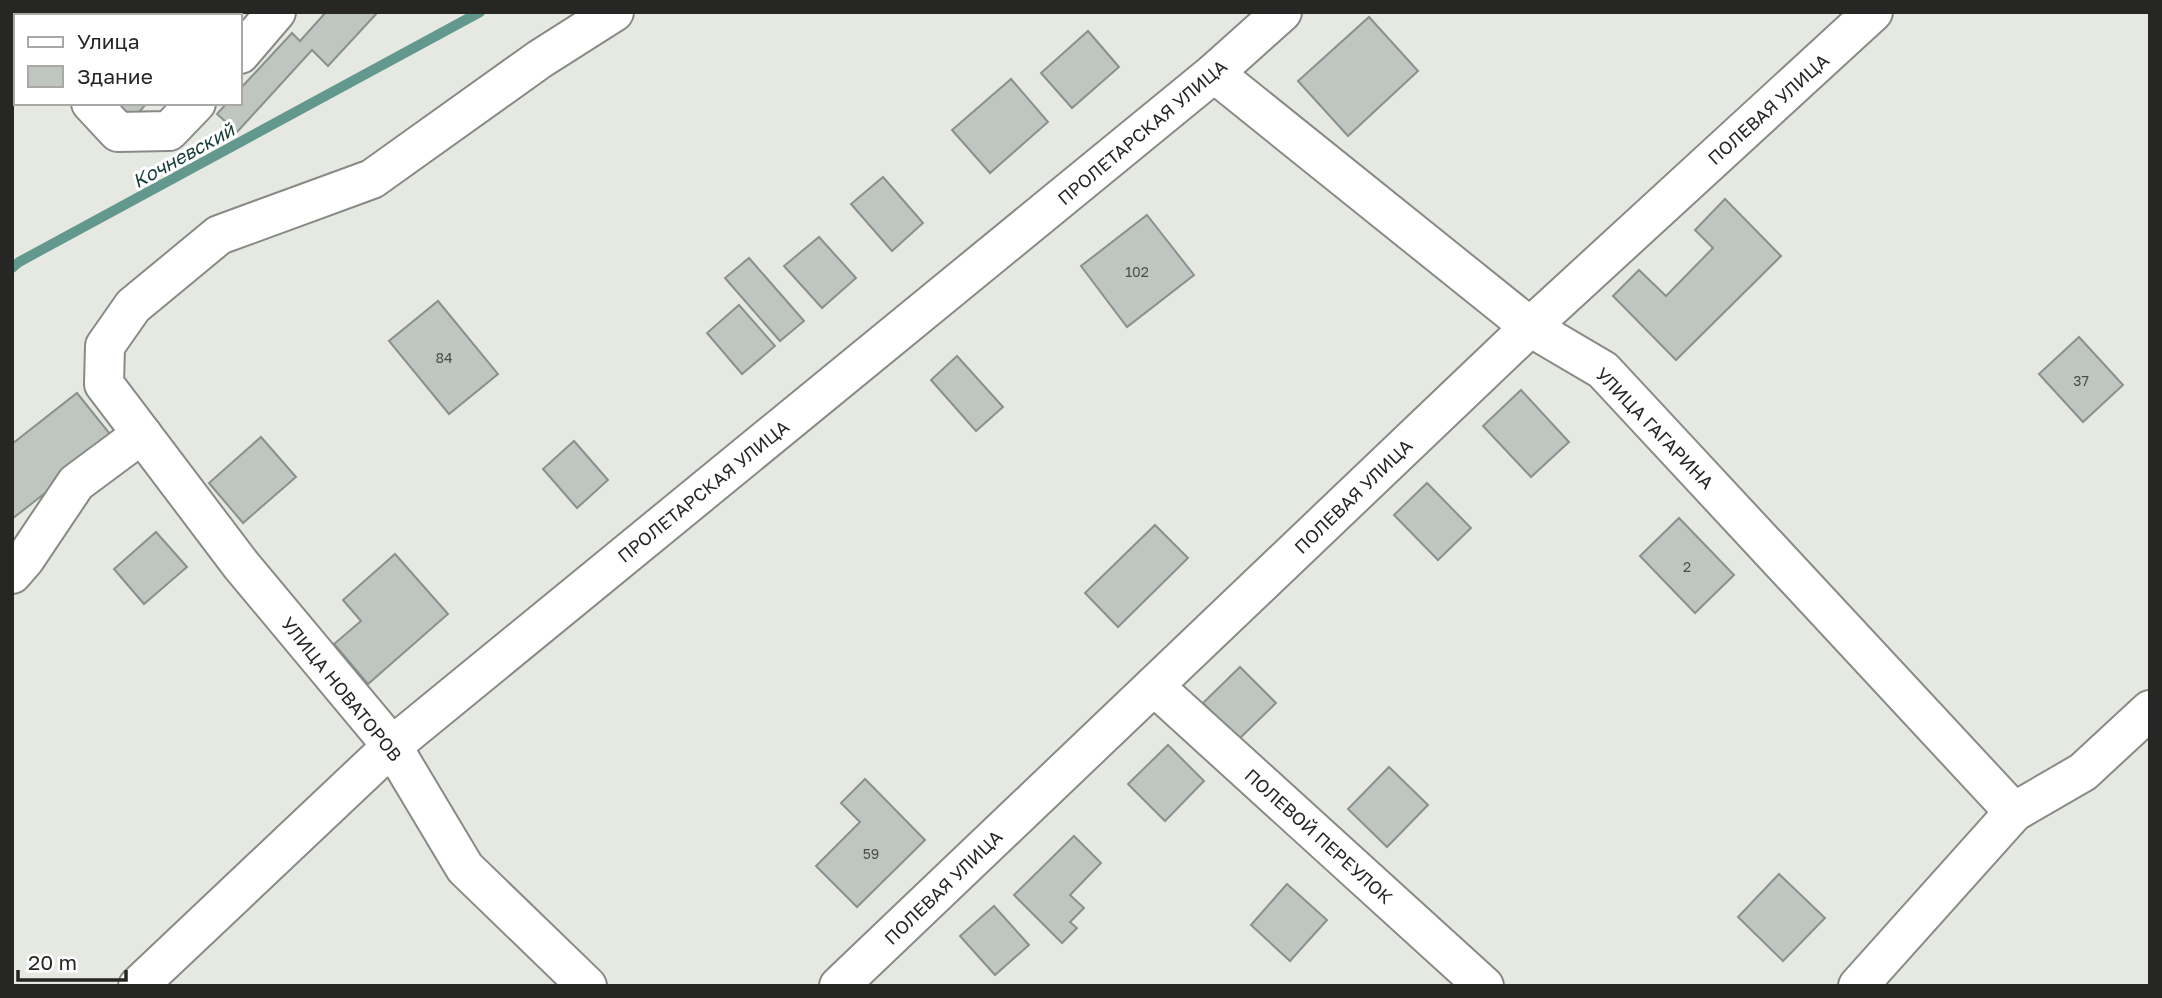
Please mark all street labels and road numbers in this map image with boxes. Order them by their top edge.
street label: ПОЛЕВАЯ УЛИЦА [1703,49,1833,169]
street label: ПРОЛЕТАРСКАЯ УЛИЦА [1053,55,1231,209]
street label: УЛИЦА ГАГАРИНА [1591,363,1719,493]
street label: ПРОЛЕТАРСКАЯ УЛИЦА [613,415,793,567]
street label: ПОЛЕВАЯ УЛИЦА [1290,434,1416,558]
street label: УЛИЦА НОВАТОРОВ [277,613,407,765]
street label: ПОЛЕВОЙ ПЕРЕУЛОК [1241,764,1398,908]
street label: ПОЛЕВАЯ УЛИЦА [880,825,1006,949]

